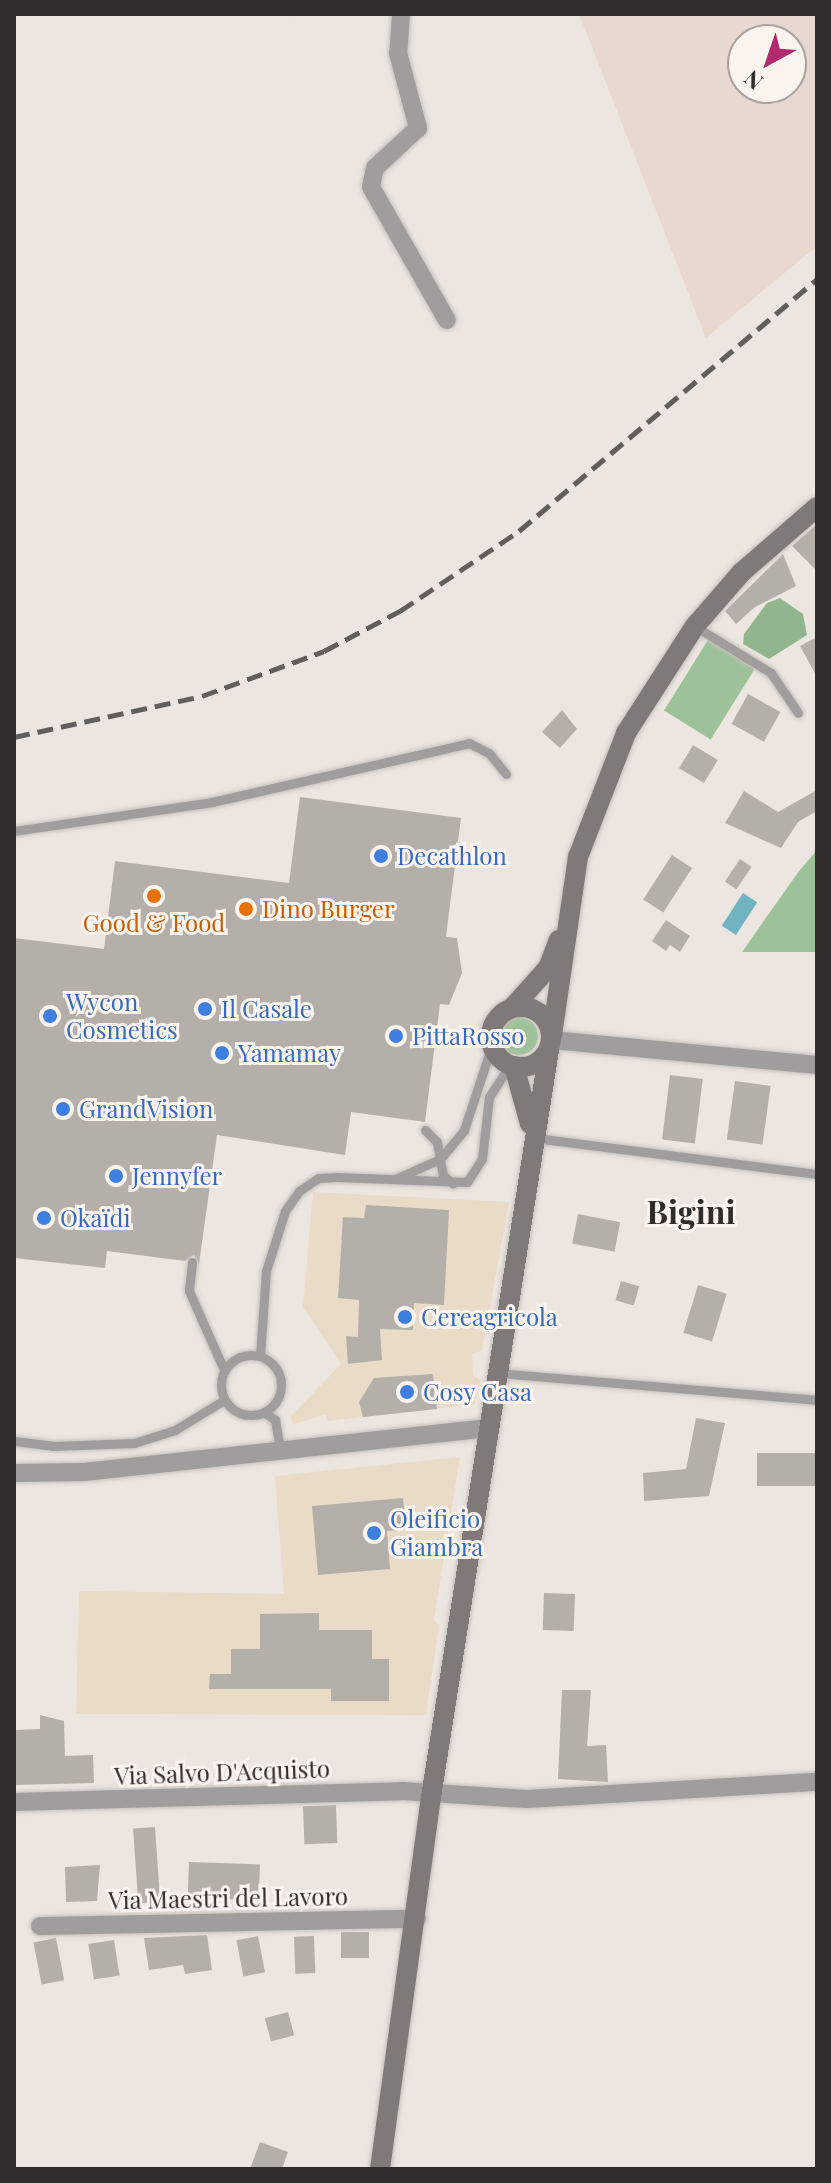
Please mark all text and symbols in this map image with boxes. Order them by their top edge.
north arrow [727,24,807,104]
text: N [737,64,769,97]
place label: Decathlon [397,842,507,870]
marker: Decathlon [372,847,390,865]
marker: Good & Food [145,887,163,905]
place label: Dino Burger [262,895,395,923]
marker: Dino Burger [237,900,255,918]
place label: Good & Food [83,909,225,937]
place label: Wycon Cosmetics [66,988,178,1044]
place label: Il Casale [221,995,312,1023]
marker: Il Casale [196,1000,214,1018]
marker: Wycon Cosmetics [41,1007,59,1025]
place label: PittaRosso [412,1022,524,1050]
marker: PittaRosso [387,1027,405,1045]
place label: Yamamay [238,1039,341,1067]
marker: Yamamay [213,1044,231,1062]
place label: GrandVision [79,1095,213,1123]
marker: GrandVision [54,1100,72,1118]
place label: Jennyfer [132,1162,222,1190]
marker: Jennyfer [107,1167,125,1185]
district label: Bigini [646,1192,736,1230]
place label: Okaïdi [60,1204,130,1232]
marker: Okaïdi [35,1209,53,1227]
place label: Cereagricola [421,1303,558,1331]
marker: Cereagricola [396,1308,414,1326]
place label: Cosy Casa [423,1378,533,1406]
marker: Cosy Casa [398,1383,416,1401]
place label: Oleificio Giambra [390,1505,483,1561]
marker: Oleificio Giambra [365,1524,383,1542]
street label: Via Salvo D'Acquisto [114,1754,330,1790]
street label: Via Maestri del Lavoro [108,1882,348,1914]

